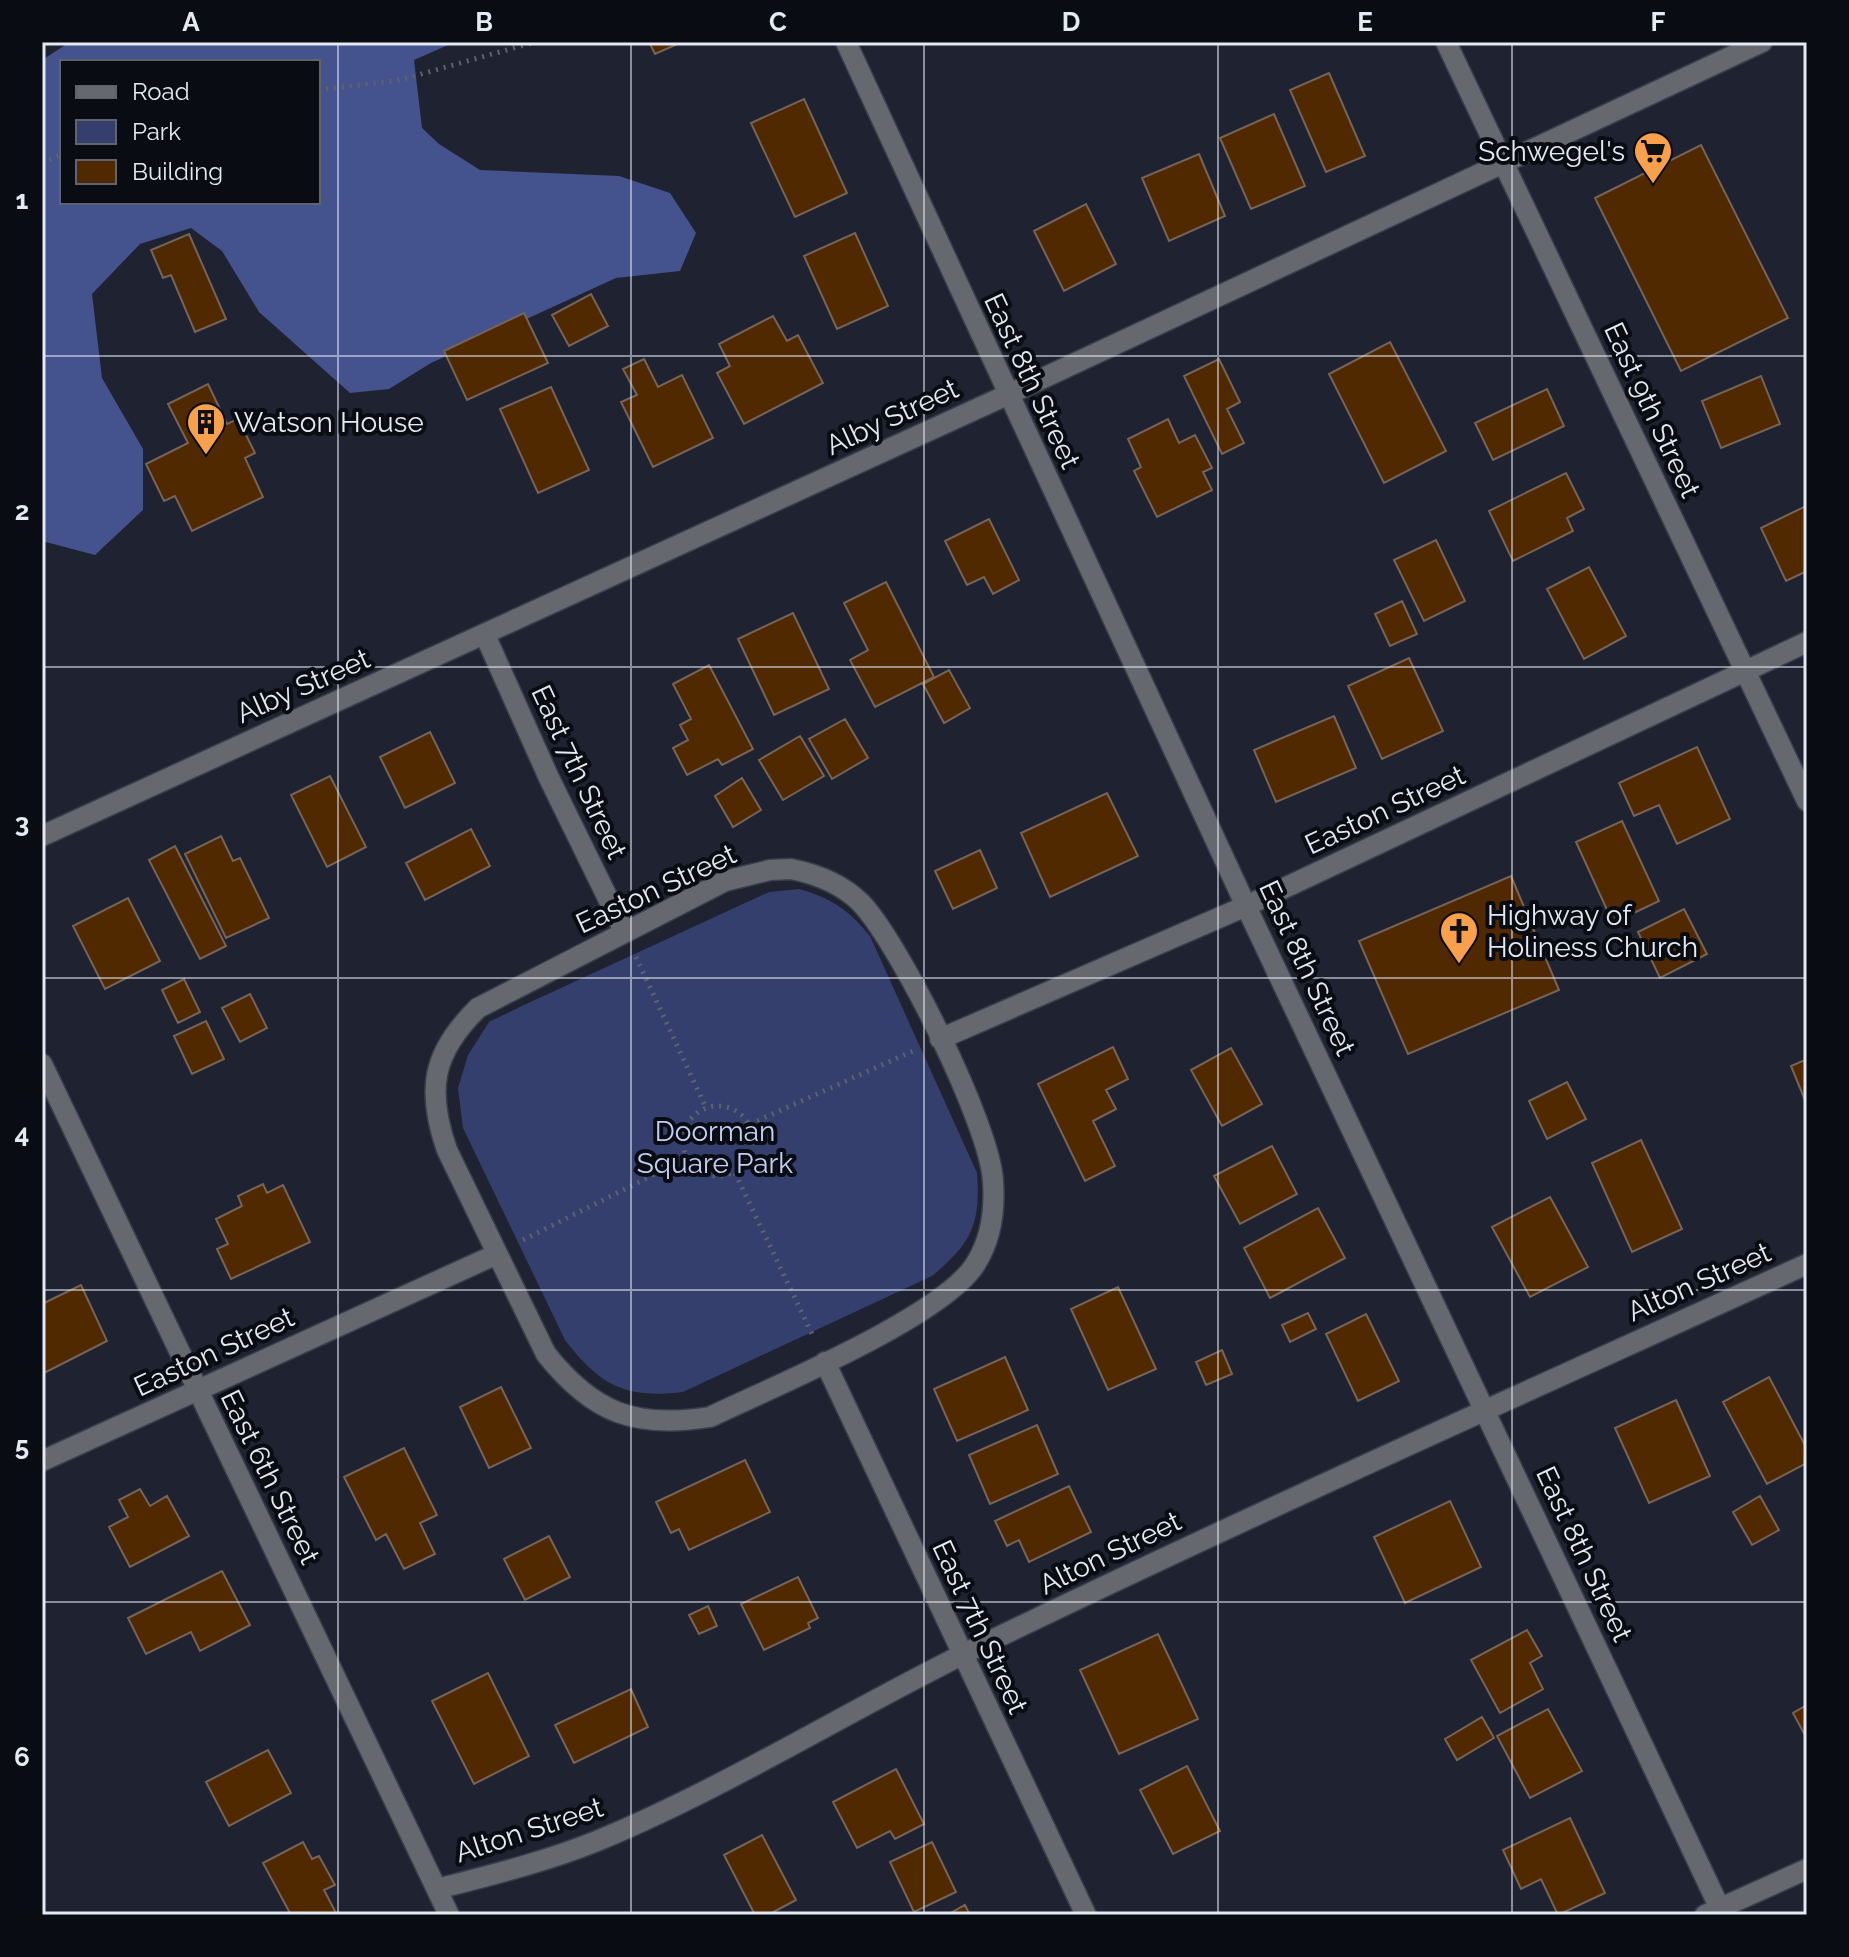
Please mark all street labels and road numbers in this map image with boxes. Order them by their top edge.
street label: East 8th Street [977,288,1087,474]
street label: East 9th Street [1597,317,1707,503]
street label: Alby Street [820,372,964,462]
street label: Alby Street [231,642,375,730]
street label: East 7th Street [524,680,634,865]
street label: Easton Street [1300,758,1471,861]
street label: Easton Street [571,837,742,940]
street label: East 8th Street [1252,875,1362,1061]
street label: Alton Street [1622,1235,1776,1328]
street label: Easton Street [129,1300,300,1403]
street label: East 6th Street [214,1385,327,1570]
street label: East 8th Street [1529,1461,1639,1647]
street label: Alton Street [1034,1504,1187,1601]
street label: East 7th Street [925,1535,1035,1720]
street label: Alton Street [451,1790,608,1869]

